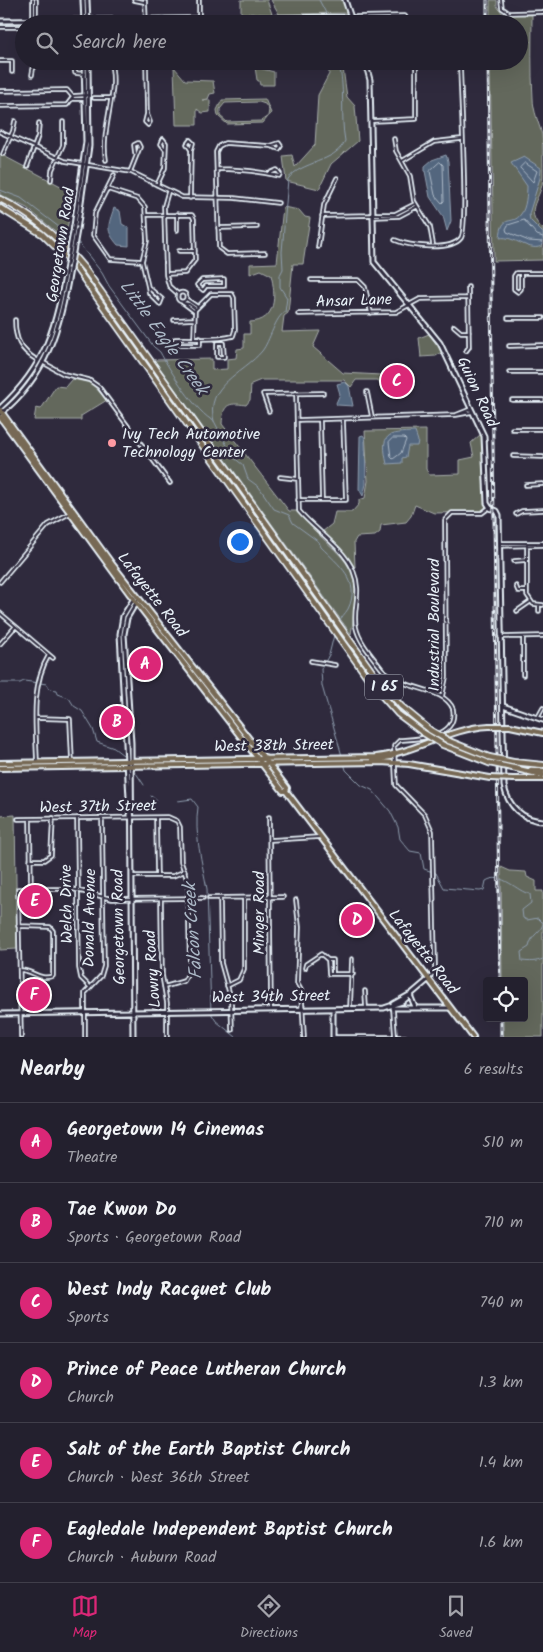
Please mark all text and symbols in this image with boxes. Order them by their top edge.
search box [15,15,528,70]
text: Search here [73,28,167,58]
icon: search [33,29,61,57]
street label: Georgetown Road [40,185,83,304]
water label: Little Eagle Creek [111,274,216,404]
street label: Ansar Lane [315,287,393,315]
street label: Guion Road [450,352,505,432]
pin: C [381,362,413,400]
place label: Ivy Tech Automotive Technology Center [122,422,260,465]
marker: Ivy Tech Automotive Technology Center [106,437,118,449]
your location [227,529,253,555]
street label: Lafayette Road [111,547,194,644]
street label: Industrial Boulevard [422,558,447,691]
pin: A [129,645,161,683]
road number: I 65 [365,674,403,700]
pin: B [101,703,133,741]
street label: West 38th Street [214,732,335,760]
street label: West 37th Street [39,793,158,821]
street label: Welch Drive [54,864,80,944]
street label: Donald Avenue [77,868,103,968]
street label: Georgetown Road [105,868,133,985]
street label: Minger Road [247,870,272,955]
water label: Falcon Creek [176,879,212,980]
pin: E [19,882,51,920]
pin: D [341,901,373,939]
street label: Lafayette Road [382,904,465,1001]
street label: Lowry Road [138,928,168,1009]
pin: F [18,976,50,1014]
map controls [483,977,528,1022]
button: locate [483,977,528,1022]
street label: West 34th Street [211,983,331,1011]
text: Nearby [20,1053,85,1086]
text: 6 results [464,1057,523,1082]
text: Georgetown 14 Cinemas [67,1115,264,1145]
text: A [31,1130,41,1155]
text: 510 m [482,1130,523,1155]
text: Theatre [67,1145,118,1170]
text: Tae Kwon Do [67,1195,176,1225]
text: B [31,1210,41,1235]
text: 710 m [483,1210,523,1235]
text: Sports · Georgetown Road [67,1225,241,1250]
text: West Indy Racquet Club [67,1275,271,1305]
text: C [31,1290,41,1315]
text: 740 m [480,1290,523,1315]
text: Sports [67,1305,109,1330]
text: Prince of Peace Lutheran Church [67,1355,346,1385]
text: D [31,1370,41,1395]
text: 1.3 km [478,1370,523,1395]
text: Church [67,1385,114,1410]
text: Salt of the Earth Baptist Church [67,1435,350,1465]
text: E [32,1450,40,1475]
text: 1.4 km [479,1450,523,1475]
text: Church · West 36th Street [67,1465,249,1490]
text: Eagledale Independent Baptist Church [67,1515,393,1545]
text: F [32,1530,40,1555]
text: 1.6 km [479,1530,523,1555]
text: Church · Auburn Road [67,1545,216,1570]
tab: Map [71,1592,99,1644]
tab: Directions [240,1592,298,1644]
tab: Saved [439,1592,472,1644]

